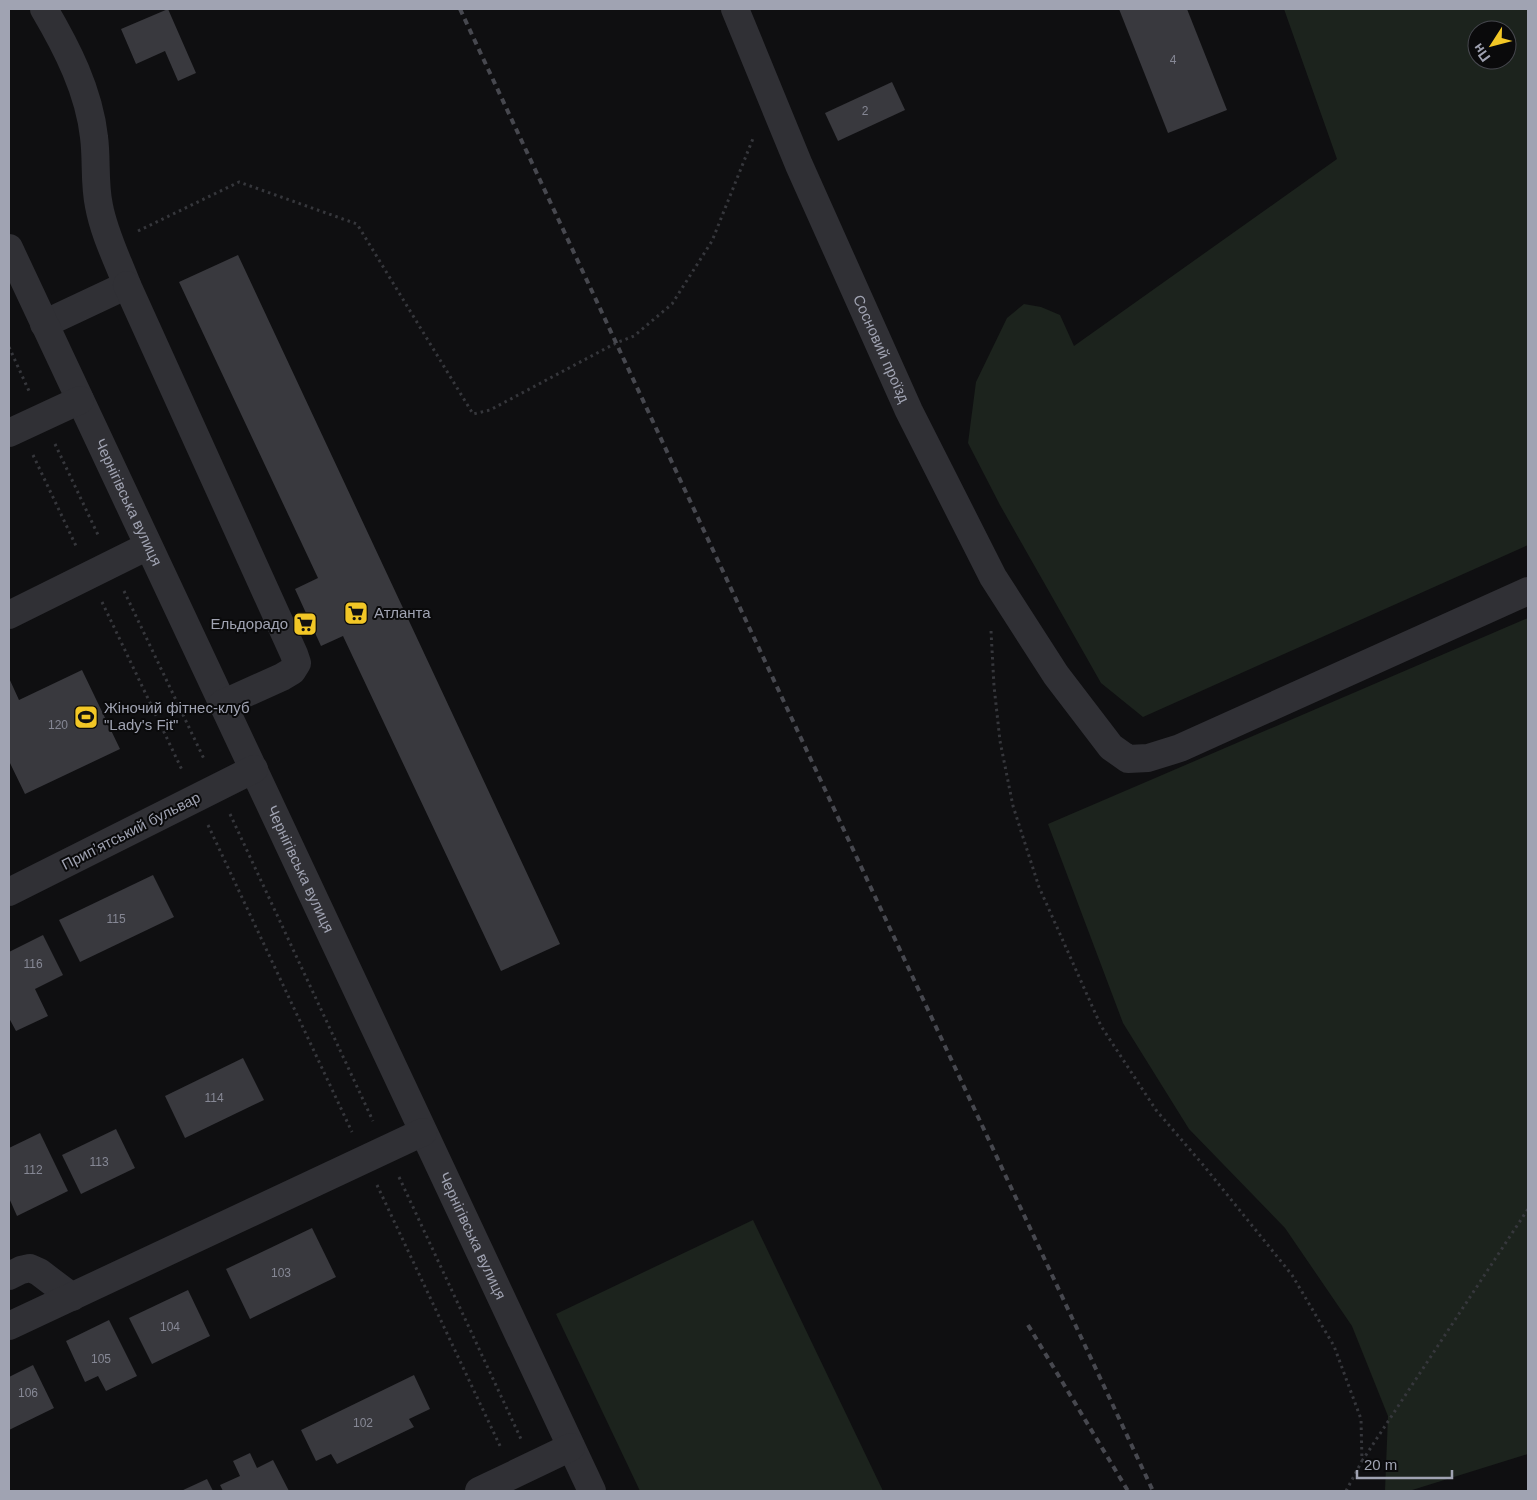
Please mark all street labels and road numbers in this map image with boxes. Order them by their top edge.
street label: Сосновий проїзд [850,292,913,406]
street label: Чернігівська вулиця [92,436,166,568]
street label: Припʼятський бульвар [59,788,203,873]
street label: Чернігівська вулиця [264,803,338,935]
street label: Чернігівська вулиця [436,1169,510,1302]

